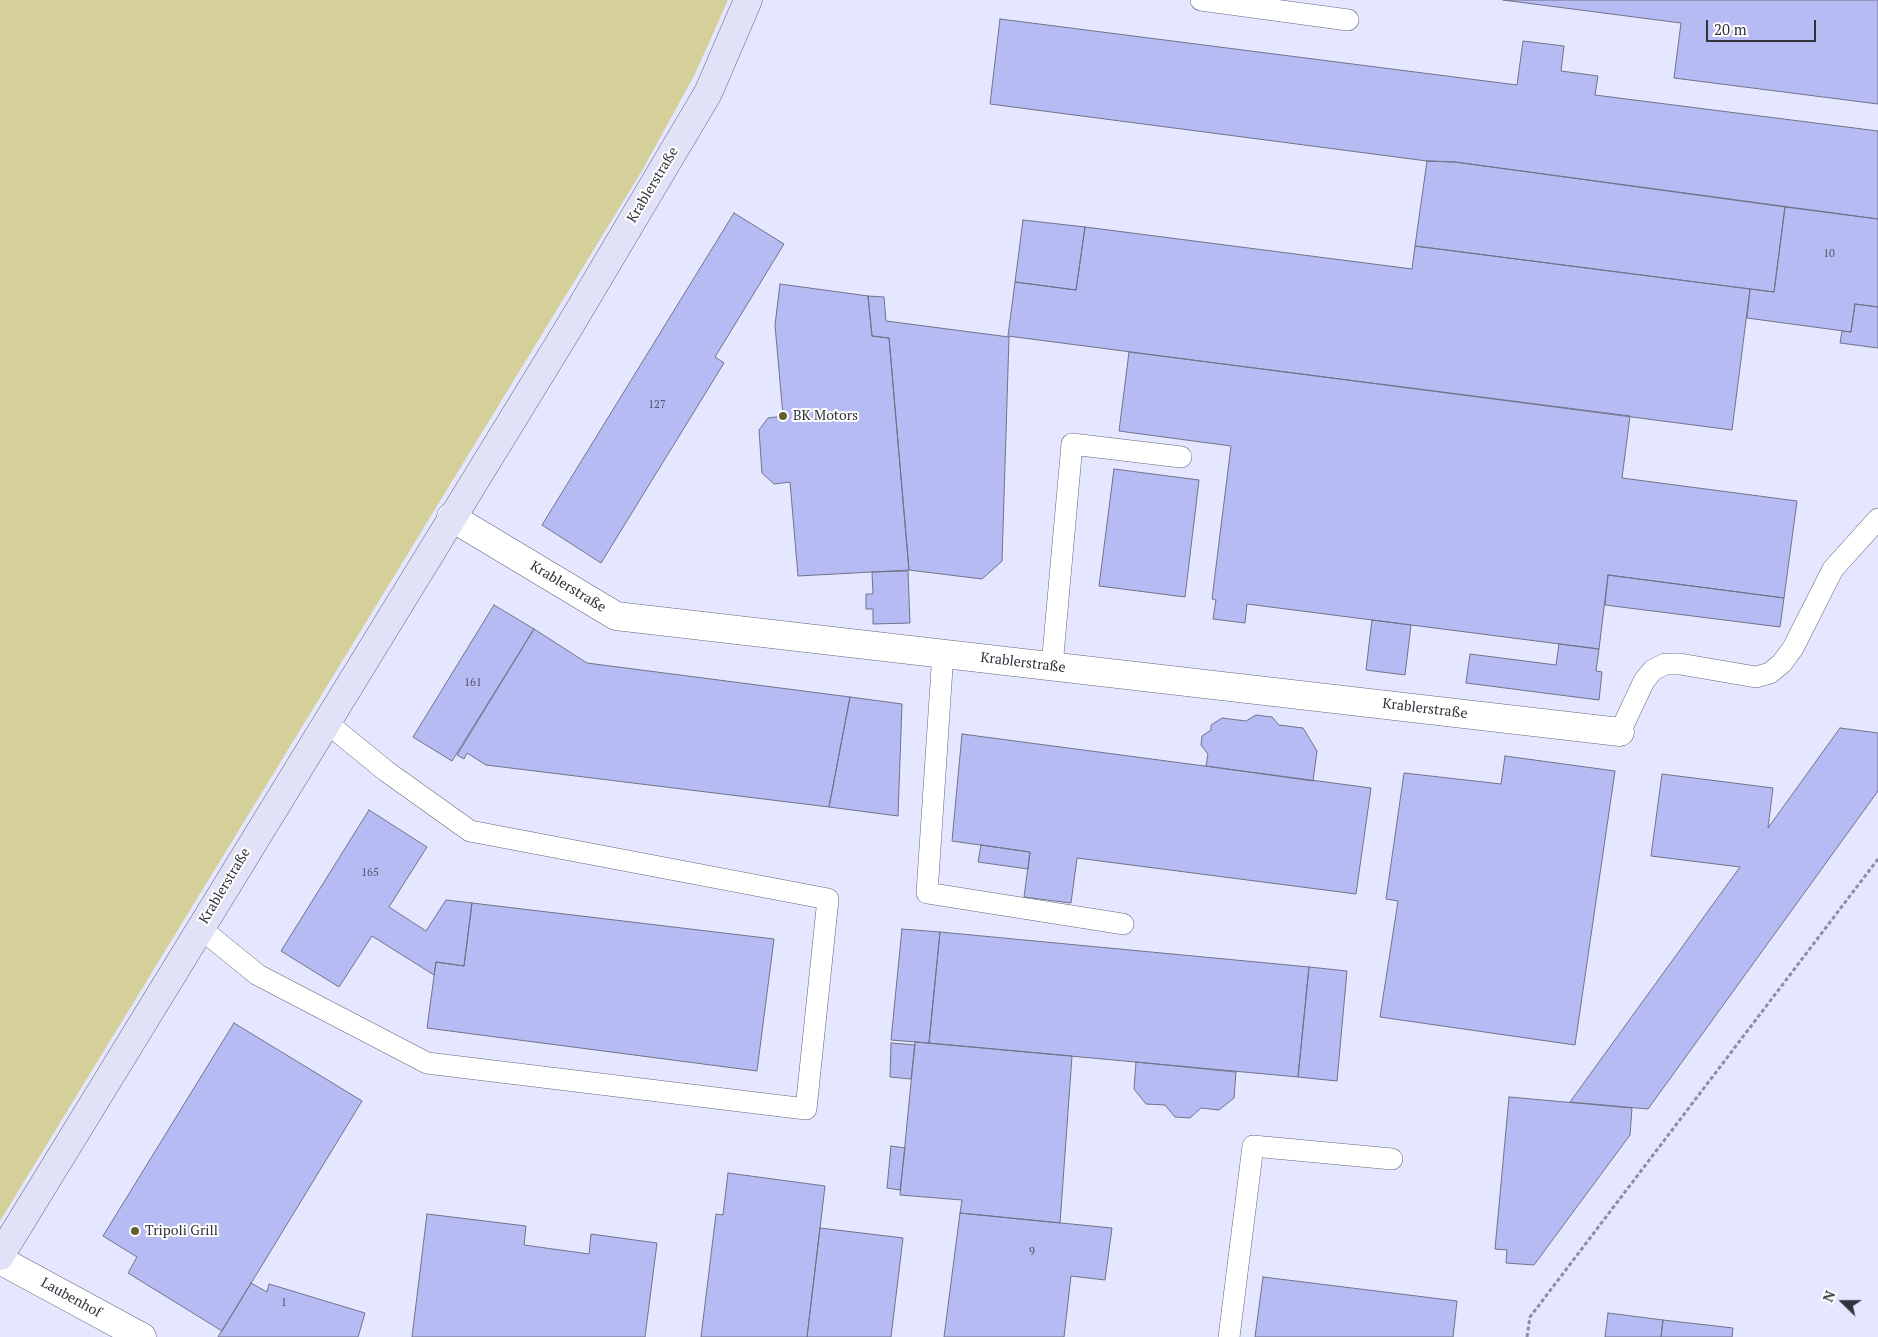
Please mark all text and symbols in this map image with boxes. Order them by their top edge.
scale bar [1708,10,1818,42]
text: 20 m [1714,19,1747,39]
street label: Krablerstraße [624,144,682,226]
house number: 10 [1823,247,1835,261]
house number: 127 [648,398,666,412]
place label: BK Motors [793,408,858,424]
marker: BK Motors [777,410,789,422]
street label: Krablerstraße [527,558,609,616]
street label: Krablerstraße [980,649,1066,677]
house number: 161 [464,676,482,690]
street label: Krablerstraße [1382,695,1468,723]
street label: Krablerstraße [196,845,254,927]
house number: 165 [361,866,379,880]
place label: Tripoli Grill [145,1223,218,1239]
marker: Tripoli Grill [129,1225,141,1237]
house number: 9 [1029,1245,1035,1259]
street label: Laubenhof [38,1275,104,1321]
north arrow [1818,1277,1868,1327]
text: N [1818,1288,1839,1305]
house number: 1 [281,1296,287,1310]

